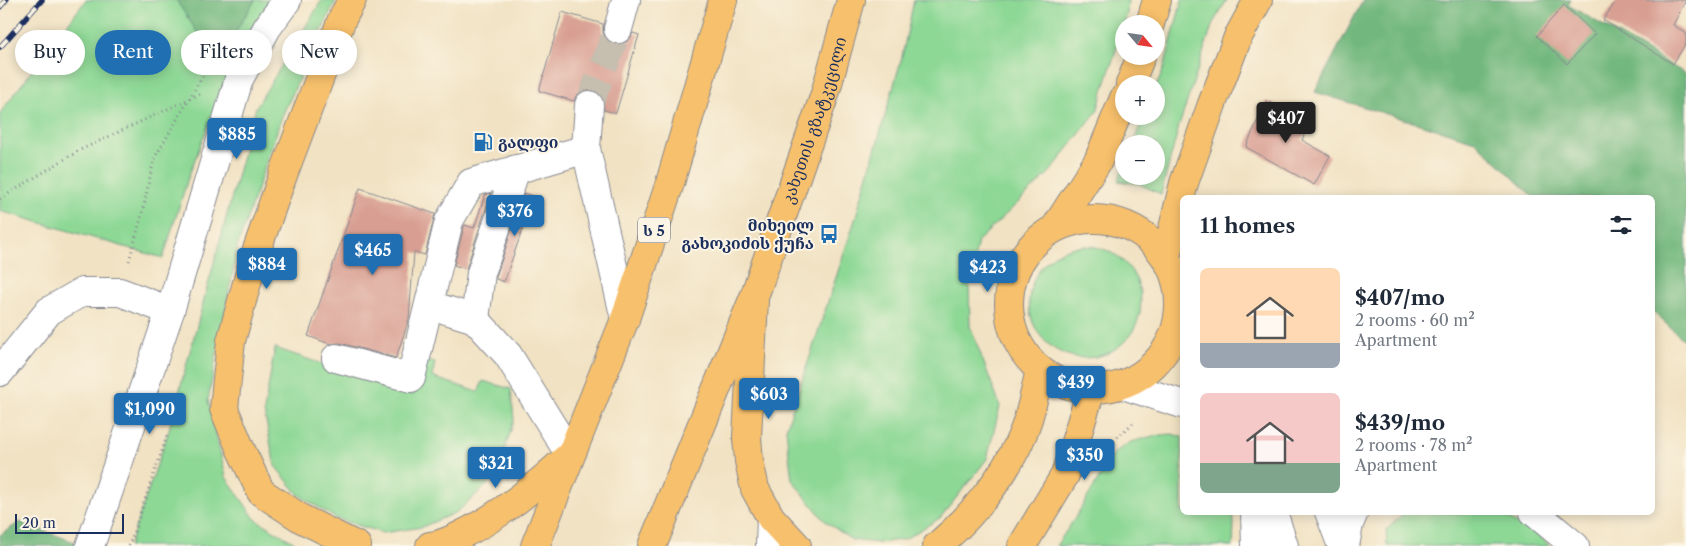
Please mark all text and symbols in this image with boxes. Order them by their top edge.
north arrow [1115,15,1165,65]
map controls [1115,15,1165,185]
chip: Buy [15,30,85,75]
chip: Rent [95,30,171,75]
chip: Filters [181,30,272,75]
chip: New [282,30,357,75]
street label: კახეთის გზატკეცილი [777,34,850,206]
button: + [1115,75,1165,125]
pin: $407 [1256,102,1316,144]
text: $407 [1268,108,1304,128]
pin: $885 [207,118,267,160]
text: $885 [218,124,256,144]
fuel station icon: გალფი [472,131,494,153]
place label: გალფი [498,132,558,152]
button: − [1115,135,1165,185]
pin: $376 [485,194,545,237]
text: $376 [497,201,533,221]
icon: filters [1607,211,1635,239]
text: 11 homes [1200,213,1295,238]
place label: მიხეილ გახოკიძის ქუჩა [681,215,814,253]
road number: ს 5 [638,218,670,242]
bus stop icon: მიხეილ გახოკიძის ქუჩა [818,223,840,245]
pin: $465 [343,234,403,276]
text: $465 [355,240,391,260]
pin: $884 [237,248,297,290]
pin: $423 [958,250,1018,293]
text: $884 [248,254,286,274]
text: $423 [970,257,1006,277]
text: $407/mo [1355,285,1445,310]
icon: home [1240,288,1300,348]
text: 2 rooms · 60 m² [1355,310,1475,330]
text: Apartment [1355,330,1437,350]
pin: $439 [1046,366,1106,408]
text: $439 [1057,372,1095,392]
pin: $603 [739,378,799,420]
text: $603 [750,384,788,404]
pin: $1,090 [109,392,191,435]
text: $1,090 [125,399,175,419]
text: $439/mo [1355,410,1445,435]
icon: home [1240,413,1300,473]
text: 2 rooms · 78 m² [1355,435,1473,455]
pin: $350 [1055,438,1115,481]
text: $350 [1066,445,1104,465]
pin: $321 [466,446,526,489]
text: $321 [479,453,513,473]
text: Apartment [1355,455,1437,475]
scale bar [15,511,124,534]
text: 20 m [22,514,56,532]

